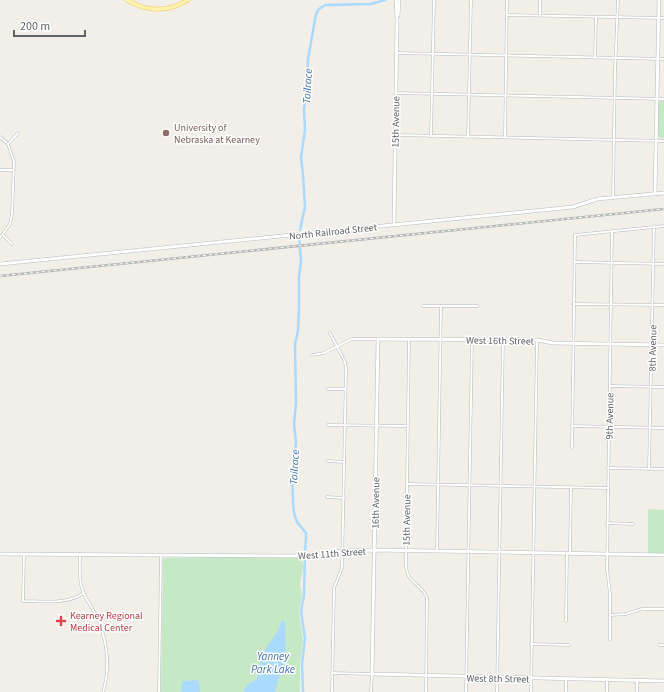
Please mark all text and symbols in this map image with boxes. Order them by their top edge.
scale bar [14,12,85,38]
text: 200 m [20,18,50,35]
water label: Tailrace [299,68,316,104]
street label: 15th Avenue [389,96,403,148]
place label: University of Nebraska at Kearney [174,121,260,147]
marker: University of Nebraska at Kearney [161,128,171,138]
street label: North Railroad Street [289,220,378,244]
street label: 8th Avenue [646,325,660,371]
street label: West 16th Street [466,333,535,349]
street label: 9th Avenue [603,393,617,439]
water label: Tailrace [286,449,303,485]
street label: 16th Avenue [369,477,383,529]
street label: 15th Avenue [400,494,414,546]
street label: West 11th Street [298,545,367,563]
place label: Kearney Regional Medical Center [70,609,143,635]
marker: Kearney Regional Medical Center [55,615,67,627]
water label: Yanney Park Lake [251,649,295,677]
street label: West 8th Street [466,671,530,687]

